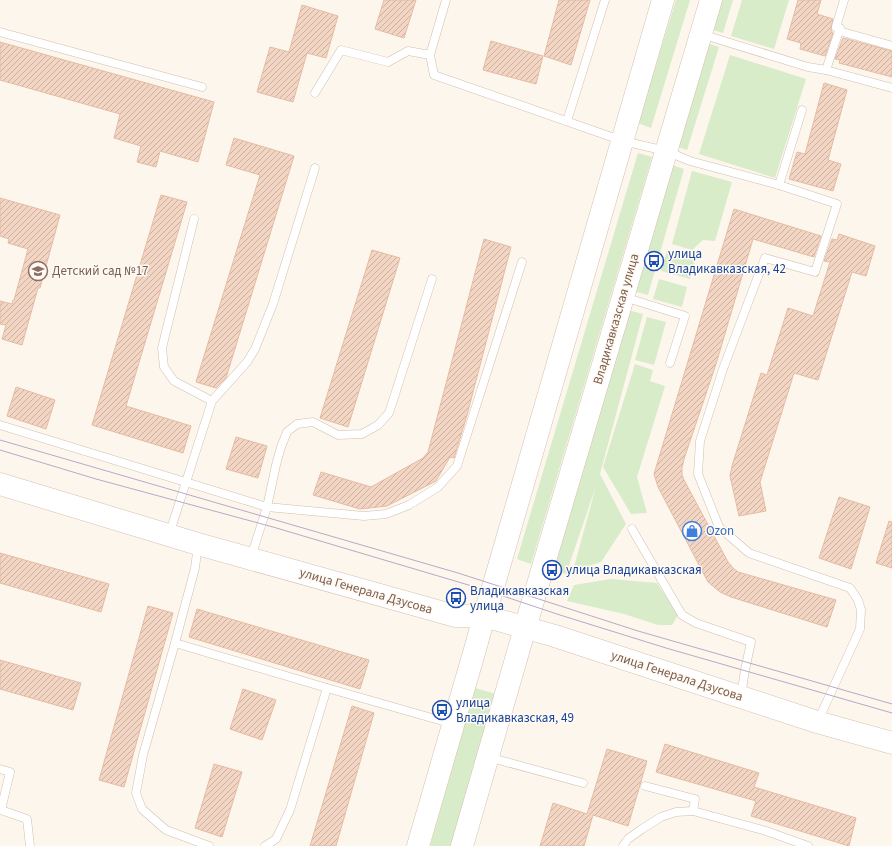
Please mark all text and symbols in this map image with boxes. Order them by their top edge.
place label: улица Владикавказская, 42 [668,245,786,278]
bus stop icon: улица Владикавказская, 42 [643,250,665,272]
street label: Владикавказская улица [589,251,643,387]
school or university icon: Детский сад №17 [27,260,49,282]
place label: Детский сад №17 [52,262,149,280]
shop icon: Ozon [681,520,703,542]
place label: Ozon [706,522,734,540]
bus stop icon: улица Владикавказская [541,559,563,581]
place label: улица Владикавказская [566,561,702,579]
street label: улица Генерала Дзусова [297,563,435,619]
place label: Владикавказская улица [470,582,569,615]
bus stop icon: Владикавказская улица [445,587,467,609]
street label: улица Генерала Дзусова [609,646,745,706]
place label: улица Владикавказская, 49 [456,694,574,727]
bus stop icon: улица Владикавказская, 49 [431,699,453,721]

